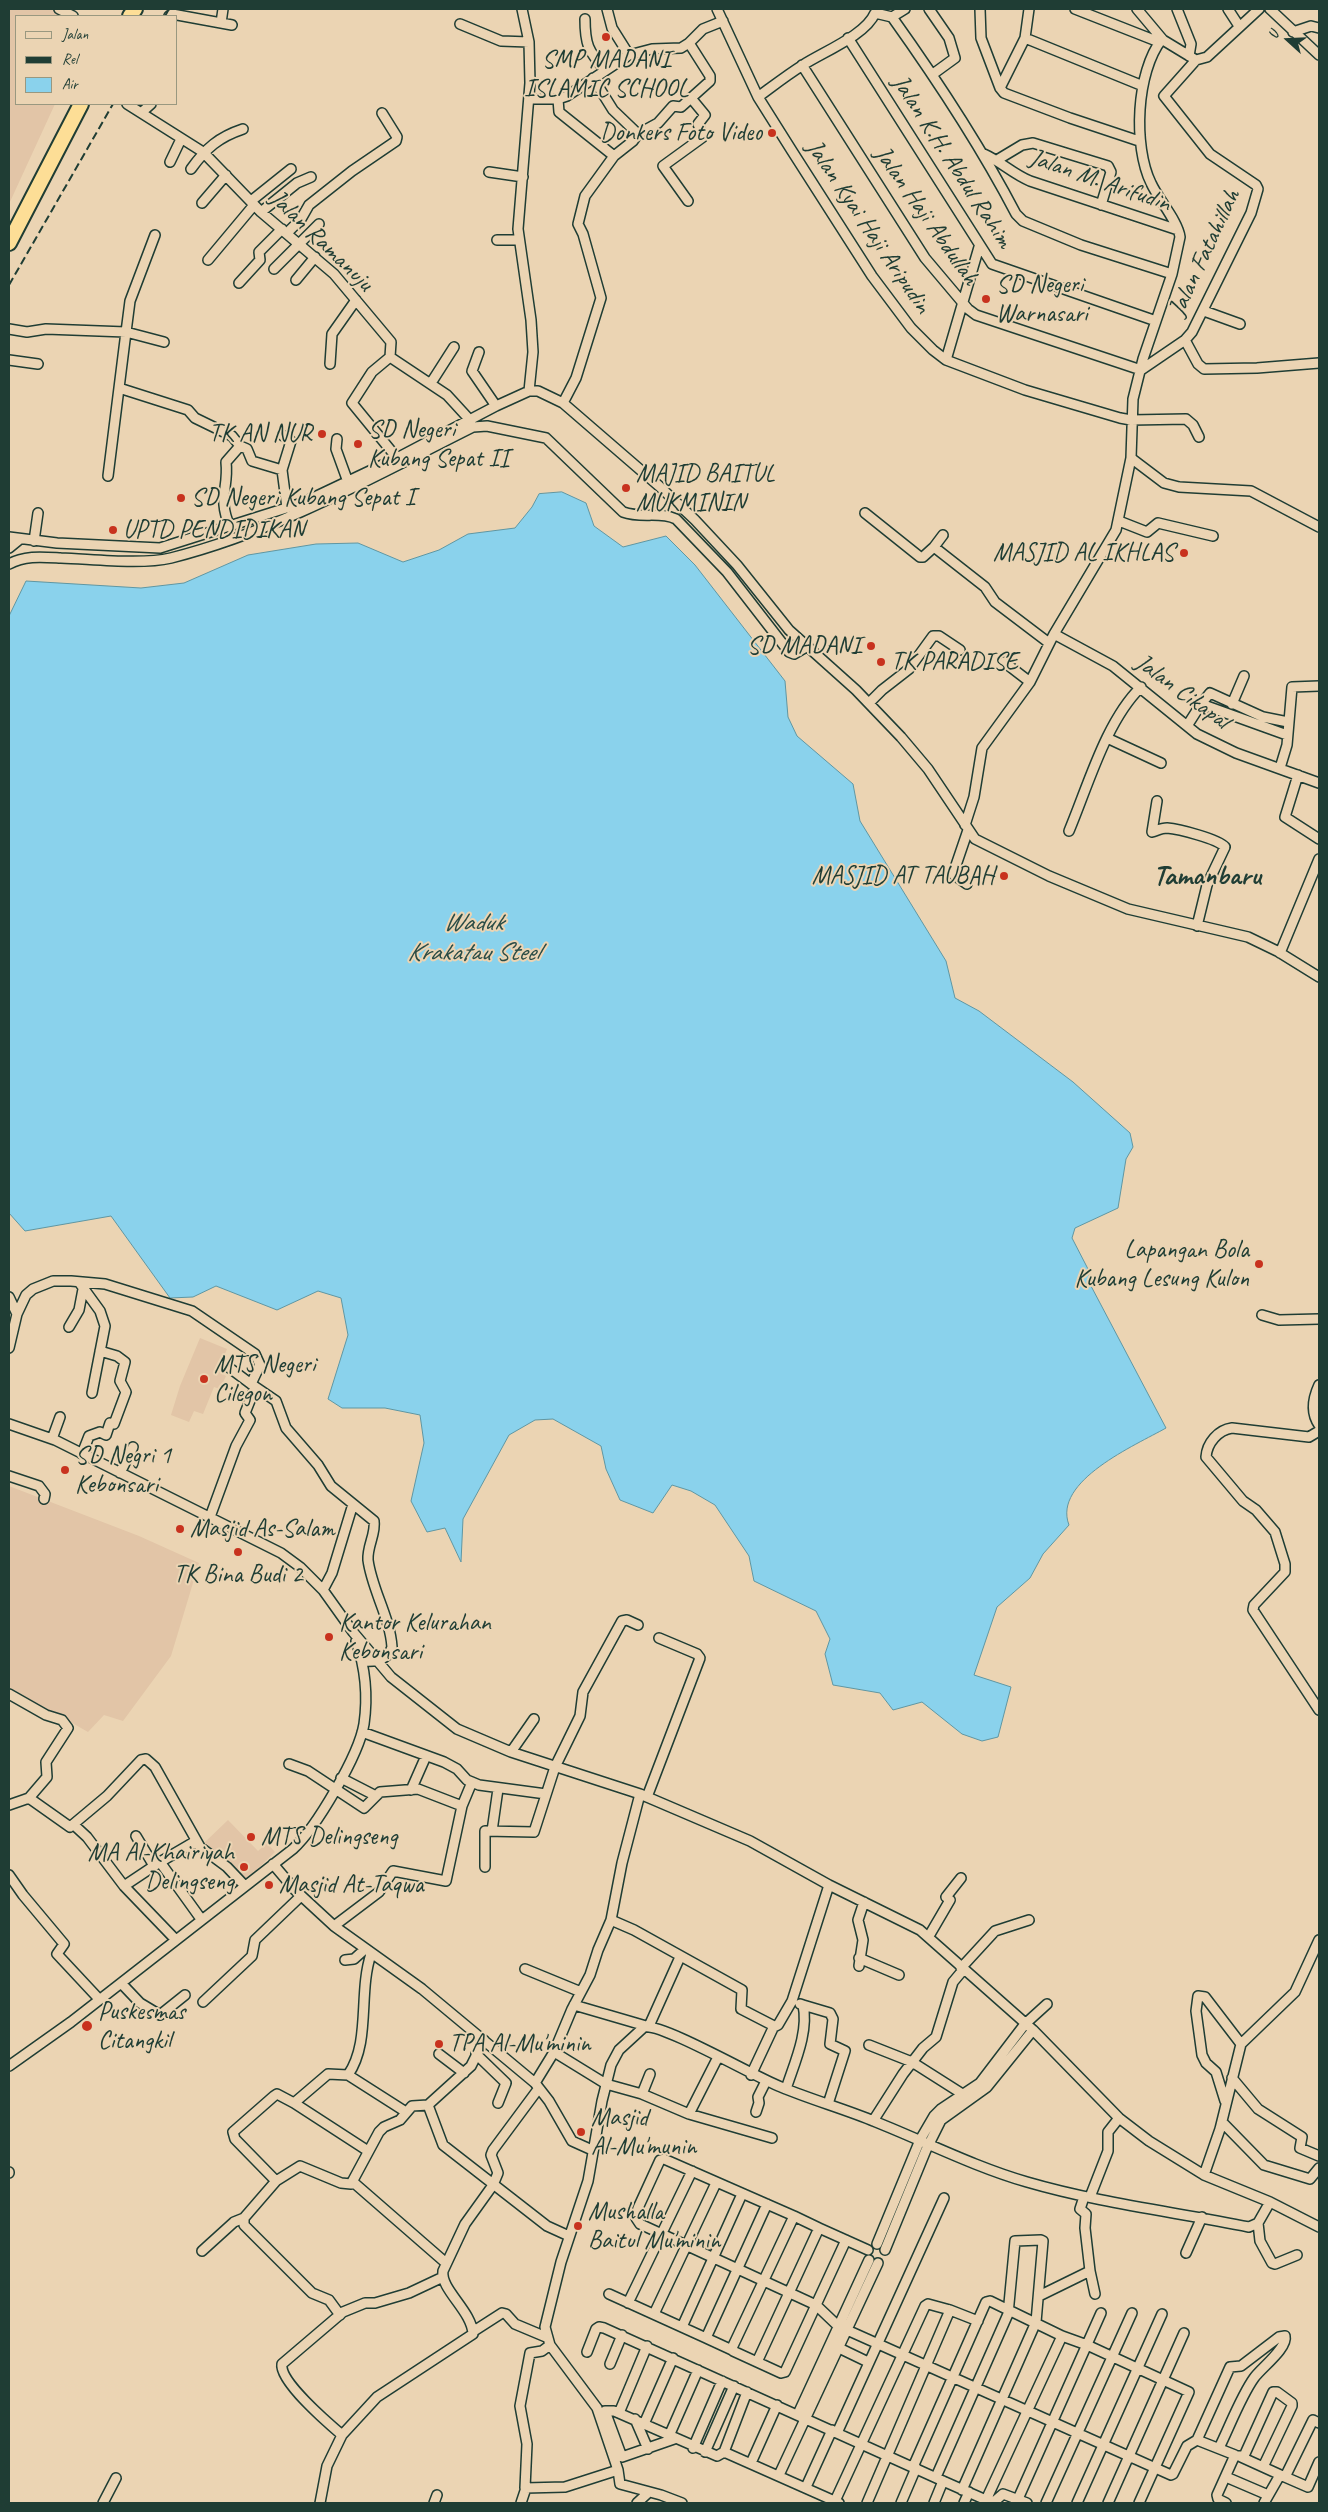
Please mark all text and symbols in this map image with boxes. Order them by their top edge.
legend [15,15,178,105]
north arrow [1263,15,1313,65]
text: Jalan [62,25,88,44]
text: U [1264,29,1283,41]
marker: SMP MADANI ISLAMIC SCHOOL [600,31,612,43]
place label: SMP MADANI ISLAMIC SCHOOL [524,45,688,104]
text: Rel [62,50,77,69]
street label: Jalan K.H. Abdul Rahim [885,70,1019,254]
text: Air [62,75,78,94]
place label: Donkers Foto Video [600,118,762,148]
marker: Donkers Foto Video [766,127,778,139]
street label: Jalan Kyai Haji Aripudin [799,135,937,319]
street label: Jalan Haji Abdullah [867,141,985,291]
street label: Jalan M. Arifudin [1026,143,1174,219]
street label: Jalan Ramanuju [263,184,379,298]
street label: Jalan Fatahillah [1163,185,1247,321]
place label: SD Negeri Warnasari [996,270,1088,329]
marker: SD Negeri Warnasari [980,293,992,305]
place label: SD Negeri Kubang Sepat II [368,415,509,474]
place label: TK AN NUR [209,419,312,449]
marker: TK AN NUR [316,428,328,440]
marker: SD Negeri Kubang Sepat II [352,438,364,450]
place label: MAJID BAITUL MUKMININ [636,459,775,518]
marker: MAJID BAITUL MUKMININ [620,482,632,494]
place label: SD Negeri Kubang Sepat I [191,483,415,513]
marker: SD Negeri Kubang Sepat I [175,492,187,504]
place label: UPTD PENDIDIKAN [123,515,305,545]
marker: UPTD PENDIDIKAN [107,524,119,536]
place label: MASJID AL IKHLAS [993,538,1174,568]
marker: MASJID AL IKHLAS [1178,547,1190,559]
place label: SD MADANI [747,631,861,661]
marker: SD MADANI [865,640,877,652]
place label: TK PARADISE [891,647,1018,677]
street label: Jalan Cikapal [1129,648,1235,736]
marker: TK PARADISE [875,656,887,668]
district label: Tamanbaru [1153,860,1261,894]
place label: MASJID AT TAUBAH [812,861,994,891]
marker: MASJID AT TAUBAH [998,870,1010,882]
water label: Waduk Krakatau Steel [407,907,539,968]
place label: Lapangan Bola Kubang Lesung Kulon [1075,1235,1249,1294]
marker: Lapangan Bola Kubang Lesung Kulon [1253,1258,1265,1270]
place label: MTS Negeri Cilegon [214,1350,315,1409]
marker: MTS Negeri Cilegon [198,1373,210,1385]
place label: SD Negri 1 Kebonsari [75,1441,171,1500]
marker: SD Negri 1 Kebonsari [59,1464,71,1476]
place label: Masjid As-Salam [190,1514,334,1544]
marker: Masjid As-Salam [174,1523,186,1535]
marker: TK Bina Budi 2 [232,1546,244,1558]
place label: TK Bina Budi 2 [173,1560,303,1590]
place label: Kantor Kelurahan Kebonsari [339,1608,491,1667]
marker: Kantor Kelurahan Kebonsari [323,1631,335,1643]
place label: MTS Delingseng [261,1822,397,1852]
marker: MTS Delingseng [245,1831,257,1843]
place label: MA Al-Khairiyah Delingseng [88,1838,234,1897]
marker: MA Al-Khairiyah Delingseng [238,1861,250,1873]
place label: Masjid At-Taqwa [279,1870,424,1900]
marker: Masjid At-Taqwa [263,1879,275,1891]
place label: Puskesmas Citangkil [98,1997,185,2056]
marker: Puskesmas Citangkil [80,2019,94,2033]
place label: TPA Al-Mu'minin [449,2029,591,2059]
marker: TPA Al-Mu'minin [433,2038,445,2050]
place label: Masjid Al-Mu'munin [591,2103,696,2162]
marker: Masjid Al-Mu'munin [575,2126,587,2138]
place label: Mushalla Baitul Mu'minin [588,2197,720,2256]
marker: Mushalla Baitul Mu'minin [572,2220,584,2232]

